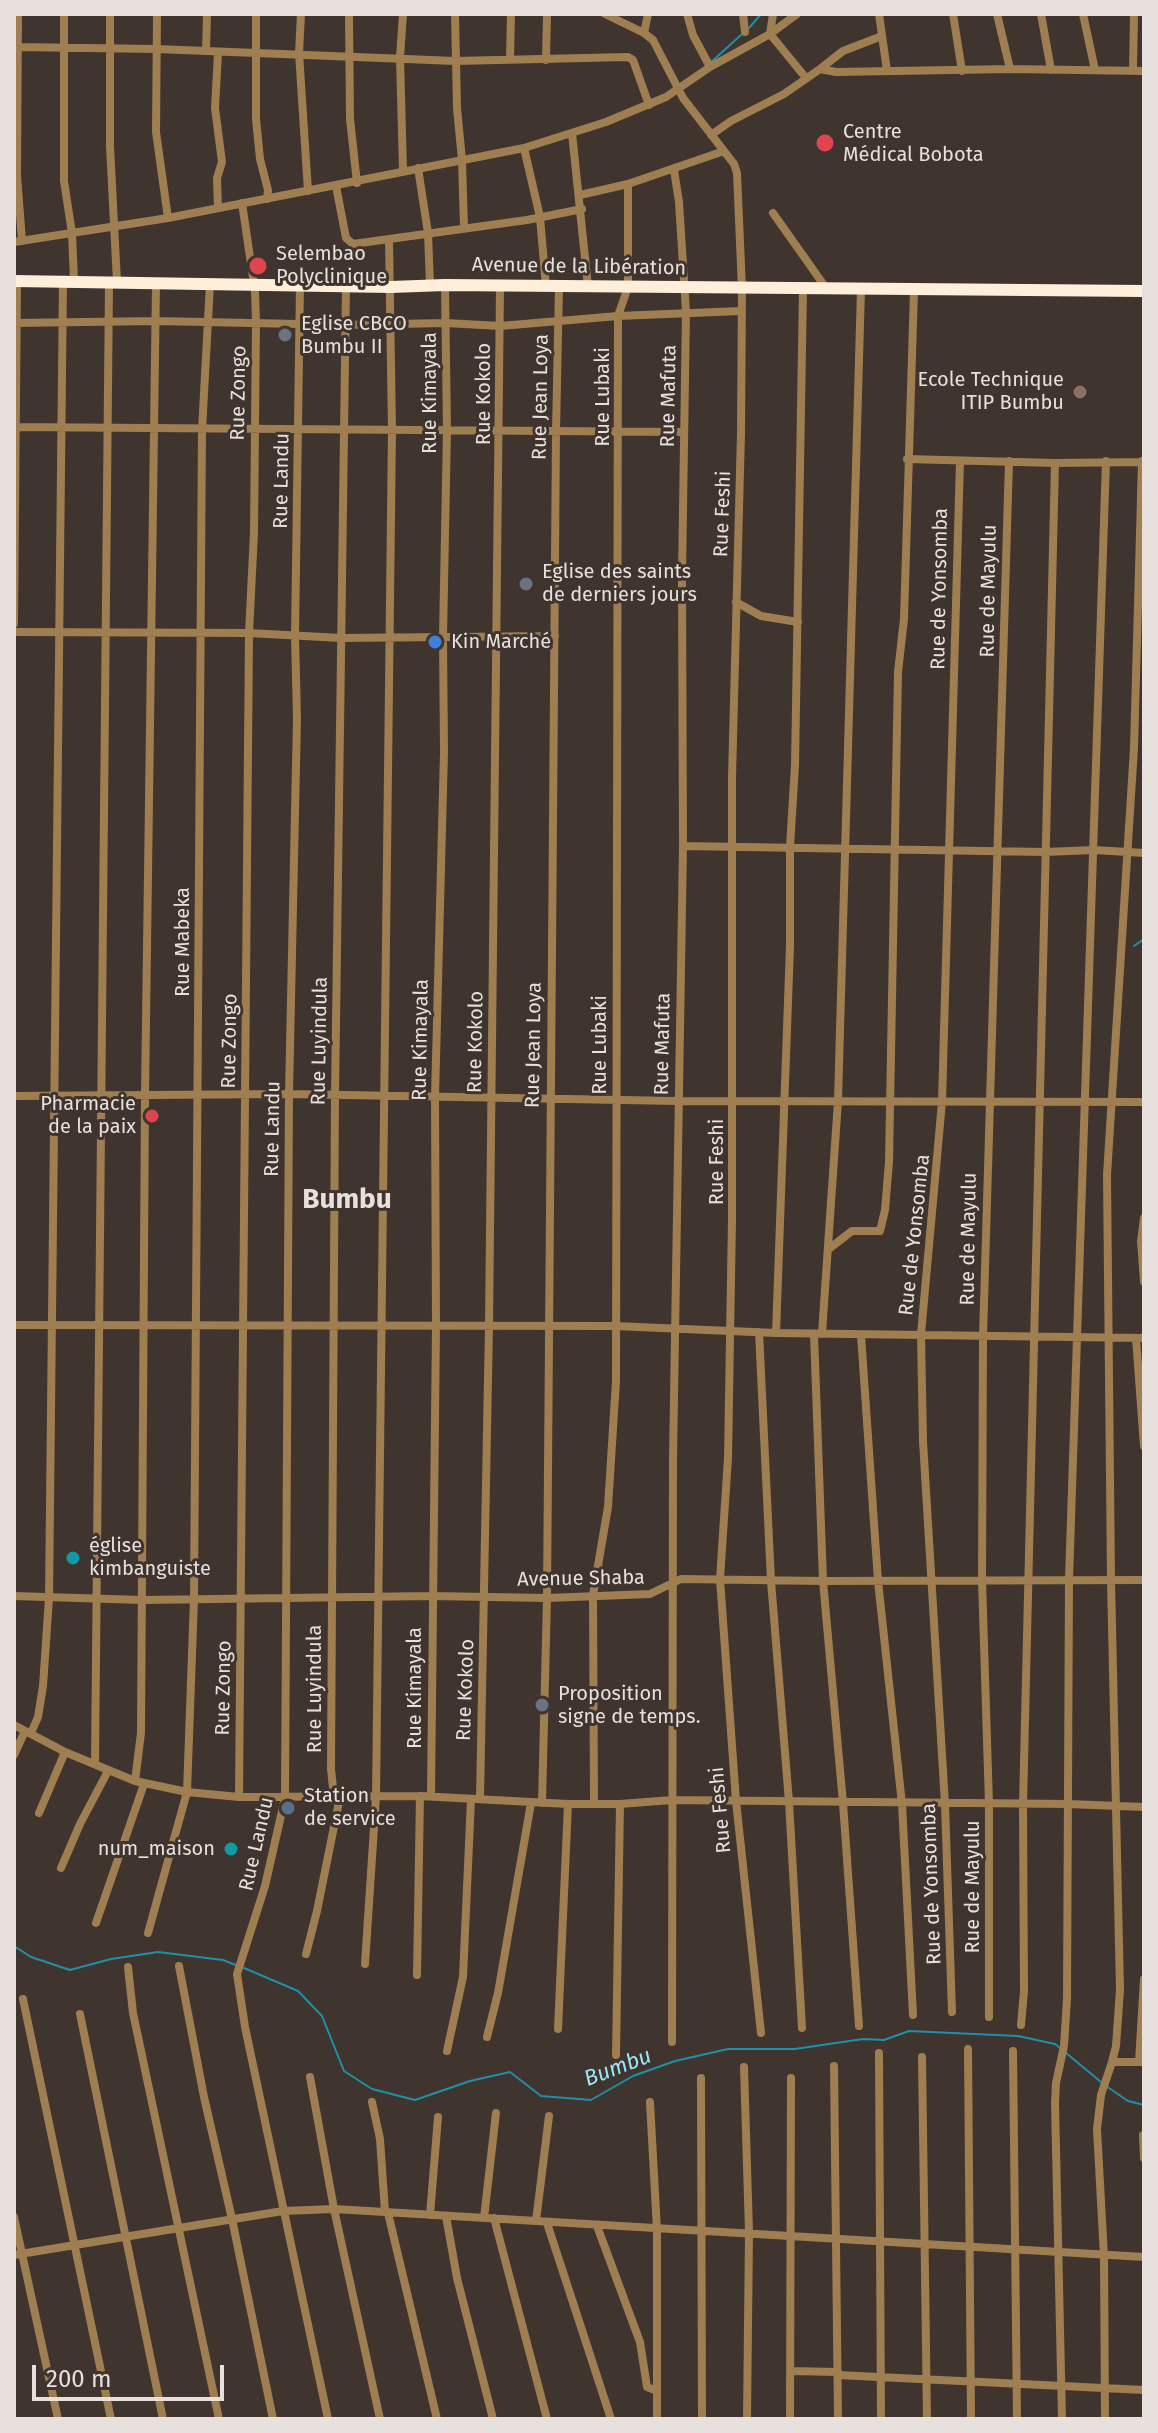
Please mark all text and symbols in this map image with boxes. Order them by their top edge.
place label: Centre Médical Bobota [843,120,984,167]
marker: Centre Médical Bobota [814,132,836,154]
place label: Selembao Polyclinique [276,242,387,289]
street label: Avenue de la Libération [472,253,686,281]
marker: Selembao Polyclinique [247,255,269,277]
place label: Eglise CBCO Bumbu II [301,312,407,359]
marker: Eglise CBCO Bumbu II [276,326,294,344]
street label: Rue Kimayala [418,332,442,454]
street label: Rue Jean Loya [528,334,554,460]
street label: Rue Kokolo [472,343,496,445]
street label: Rue Mafuta [656,344,682,448]
street label: Rue Zongo [226,345,252,441]
street label: Rue Lubaki [591,347,615,447]
place label: Ecole Technique ITIP Bumbu [918,368,1064,415]
marker: Ecole Technique ITIP Bumbu [1071,383,1089,401]
street label: Rue Landu [269,433,295,529]
street label: Rue Feshi [709,470,737,558]
street label: Rue de Yonsomba [927,508,953,670]
street label: Rue de Mayulu [976,524,1002,658]
place label: Eglise des saints de derniers jours [542,560,697,607]
marker: Eglise des saints de derniers jours [517,575,535,593]
place label: Kin Marché [451,630,551,654]
marker: Kin Marché [426,633,444,651]
street label: Rue Mabeka [171,887,195,997]
street label: Rue Luyindula [307,976,333,1106]
street label: Rue Kimayala [408,979,434,1101]
street label: Rue Jean Loya [521,982,547,1108]
street label: Rue Kokolo [463,991,489,1093]
street label: Rue Mafuta [650,992,676,1096]
street label: Rue Zongo [217,993,243,1089]
street label: Rue Lubaki [588,995,612,1095]
street label: Rue Landu [260,1081,286,1177]
place label: Pharmacie de la paix [40,1092,136,1139]
marker: Pharmacie de la paix [143,1107,161,1125]
street label: Rue Feshi [705,1119,729,1205]
street label: Rue de Yonsomba [895,1153,935,1317]
street label: Rue de Mayulu [956,1172,982,1306]
district label: Bumbu [302,1183,392,1217]
place label: église kimbanguiste [89,1534,211,1581]
marker: église kimbanguiste [64,1549,82,1567]
street label: Avenue Shaba [517,1566,645,1592]
street label: Rue Luyindula [303,1625,327,1753]
street label: Rue Kimayala [403,1627,427,1749]
street label: Rue Kokolo [452,1638,480,1742]
street label: Rue Zongo [211,1640,237,1736]
place label: Proposition signe de temps. [558,1682,700,1729]
marker: Proposition signe de temps. [533,1696,551,1714]
street label: Rue Feshi [705,1766,737,1854]
place label: Station de service [304,1784,396,1831]
street label: Rue Landu [235,1795,279,1893]
marker: Station de service [279,1799,297,1817]
street label: Rue de Yonsomba [917,1803,947,1965]
street label: Rue de Mayulu [961,1820,985,1954]
place label: num_maison [98,1837,215,1861]
marker: num_maison [222,1840,240,1858]
water label: Bumbu [581,2043,655,2093]
scale bar [36,2349,228,2399]
text: 200 m [46,2365,112,2393]

